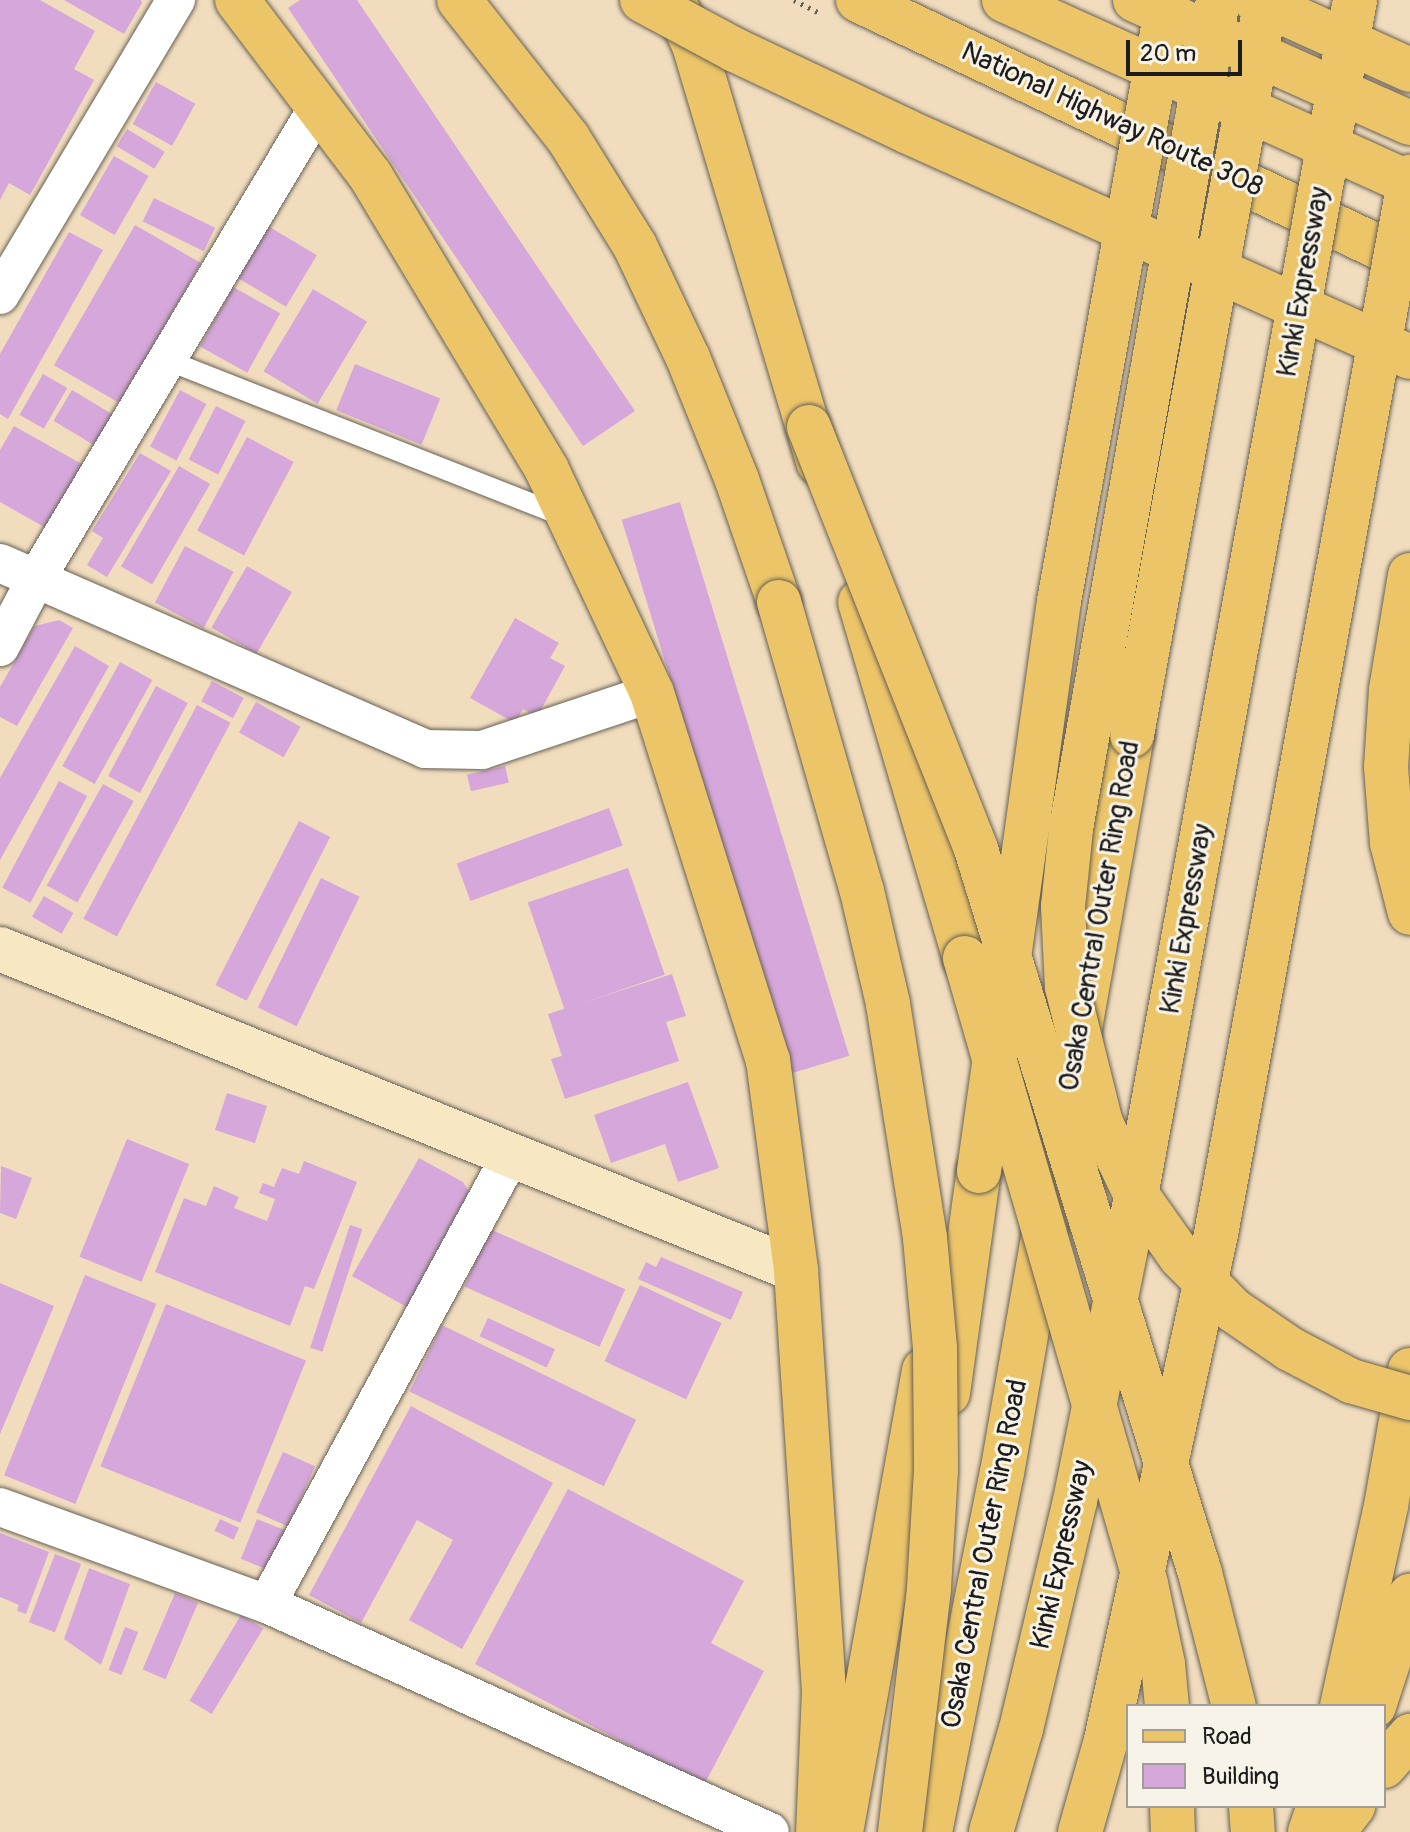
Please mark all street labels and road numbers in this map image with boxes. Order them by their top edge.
street label: National Highway Route 308 [956,35,1268,205]
street label: Kinki Expressway [1271,184,1337,380]
street label: Osaka Central Outer Ring Road [1053,738,1147,1094]
street label: Kinki Expressway [1154,821,1220,1017]
street label: Osaka Central Outer Ring Road [935,1376,1035,1732]
street label: Kinki Expressway [1024,1457,1100,1653]

